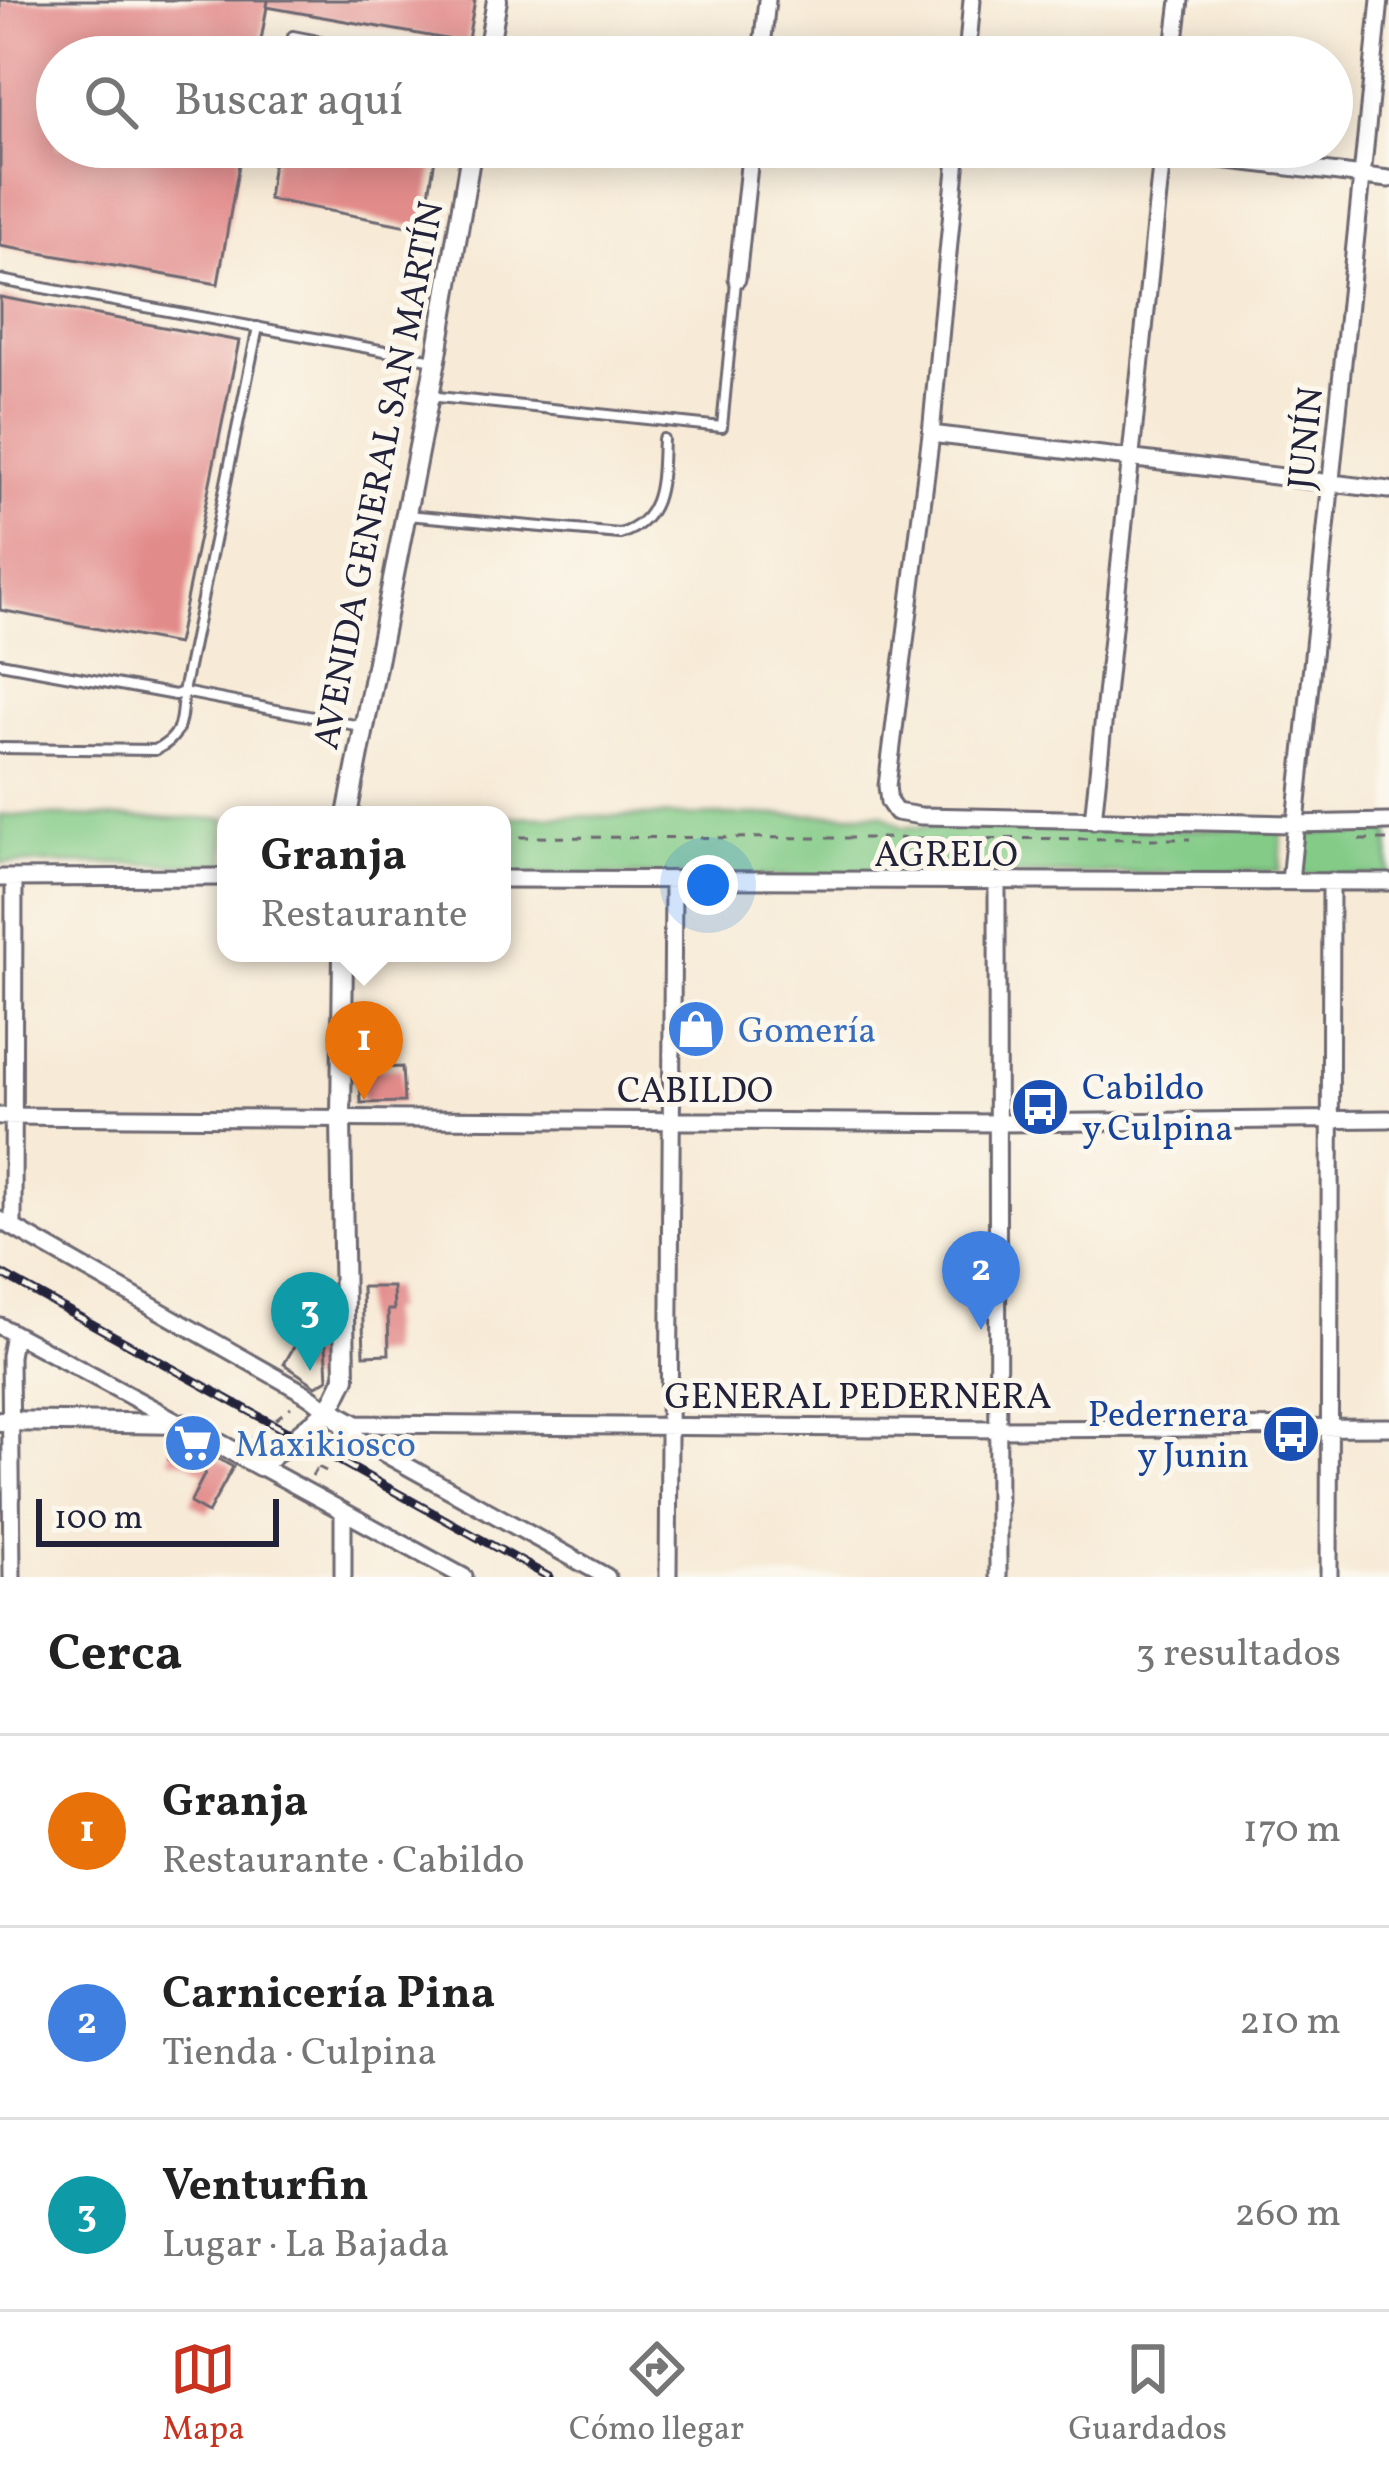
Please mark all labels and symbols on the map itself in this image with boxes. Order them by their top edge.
street label: AVENIDA GENERAL SAN MARTÍN [303,198,459,754]
street label: JUNÍN [1278,385,1338,492]
street label: AGRELO [874,832,1018,882]
your location [678,855,738,915]
shop icon: Gomería [665,998,727,1060]
pin: 1 [325,1001,403,1100]
place label: Gomería [738,1008,876,1058]
place label: Cabildo y Culpina [1082,1065,1233,1156]
street label: CABILDO [617,1068,773,1118]
bus stop icon: Cabildo y Culpina [1009,1076,1071,1138]
pin: 2 [942,1231,1020,1330]
pin: 3 [271,1272,349,1371]
street label: GENERAL PEDERNERA [664,1374,1052,1424]
place label: Pedernera y Junin [1088,1392,1249,1483]
bus stop icon: Pedernera y Junin [1260,1403,1322,1465]
supermarket icon: Maxikiosco [162,1412,224,1474]
place label: Maxikiosco [235,1422,416,1472]
scale bar [36,1493,279,1546]

